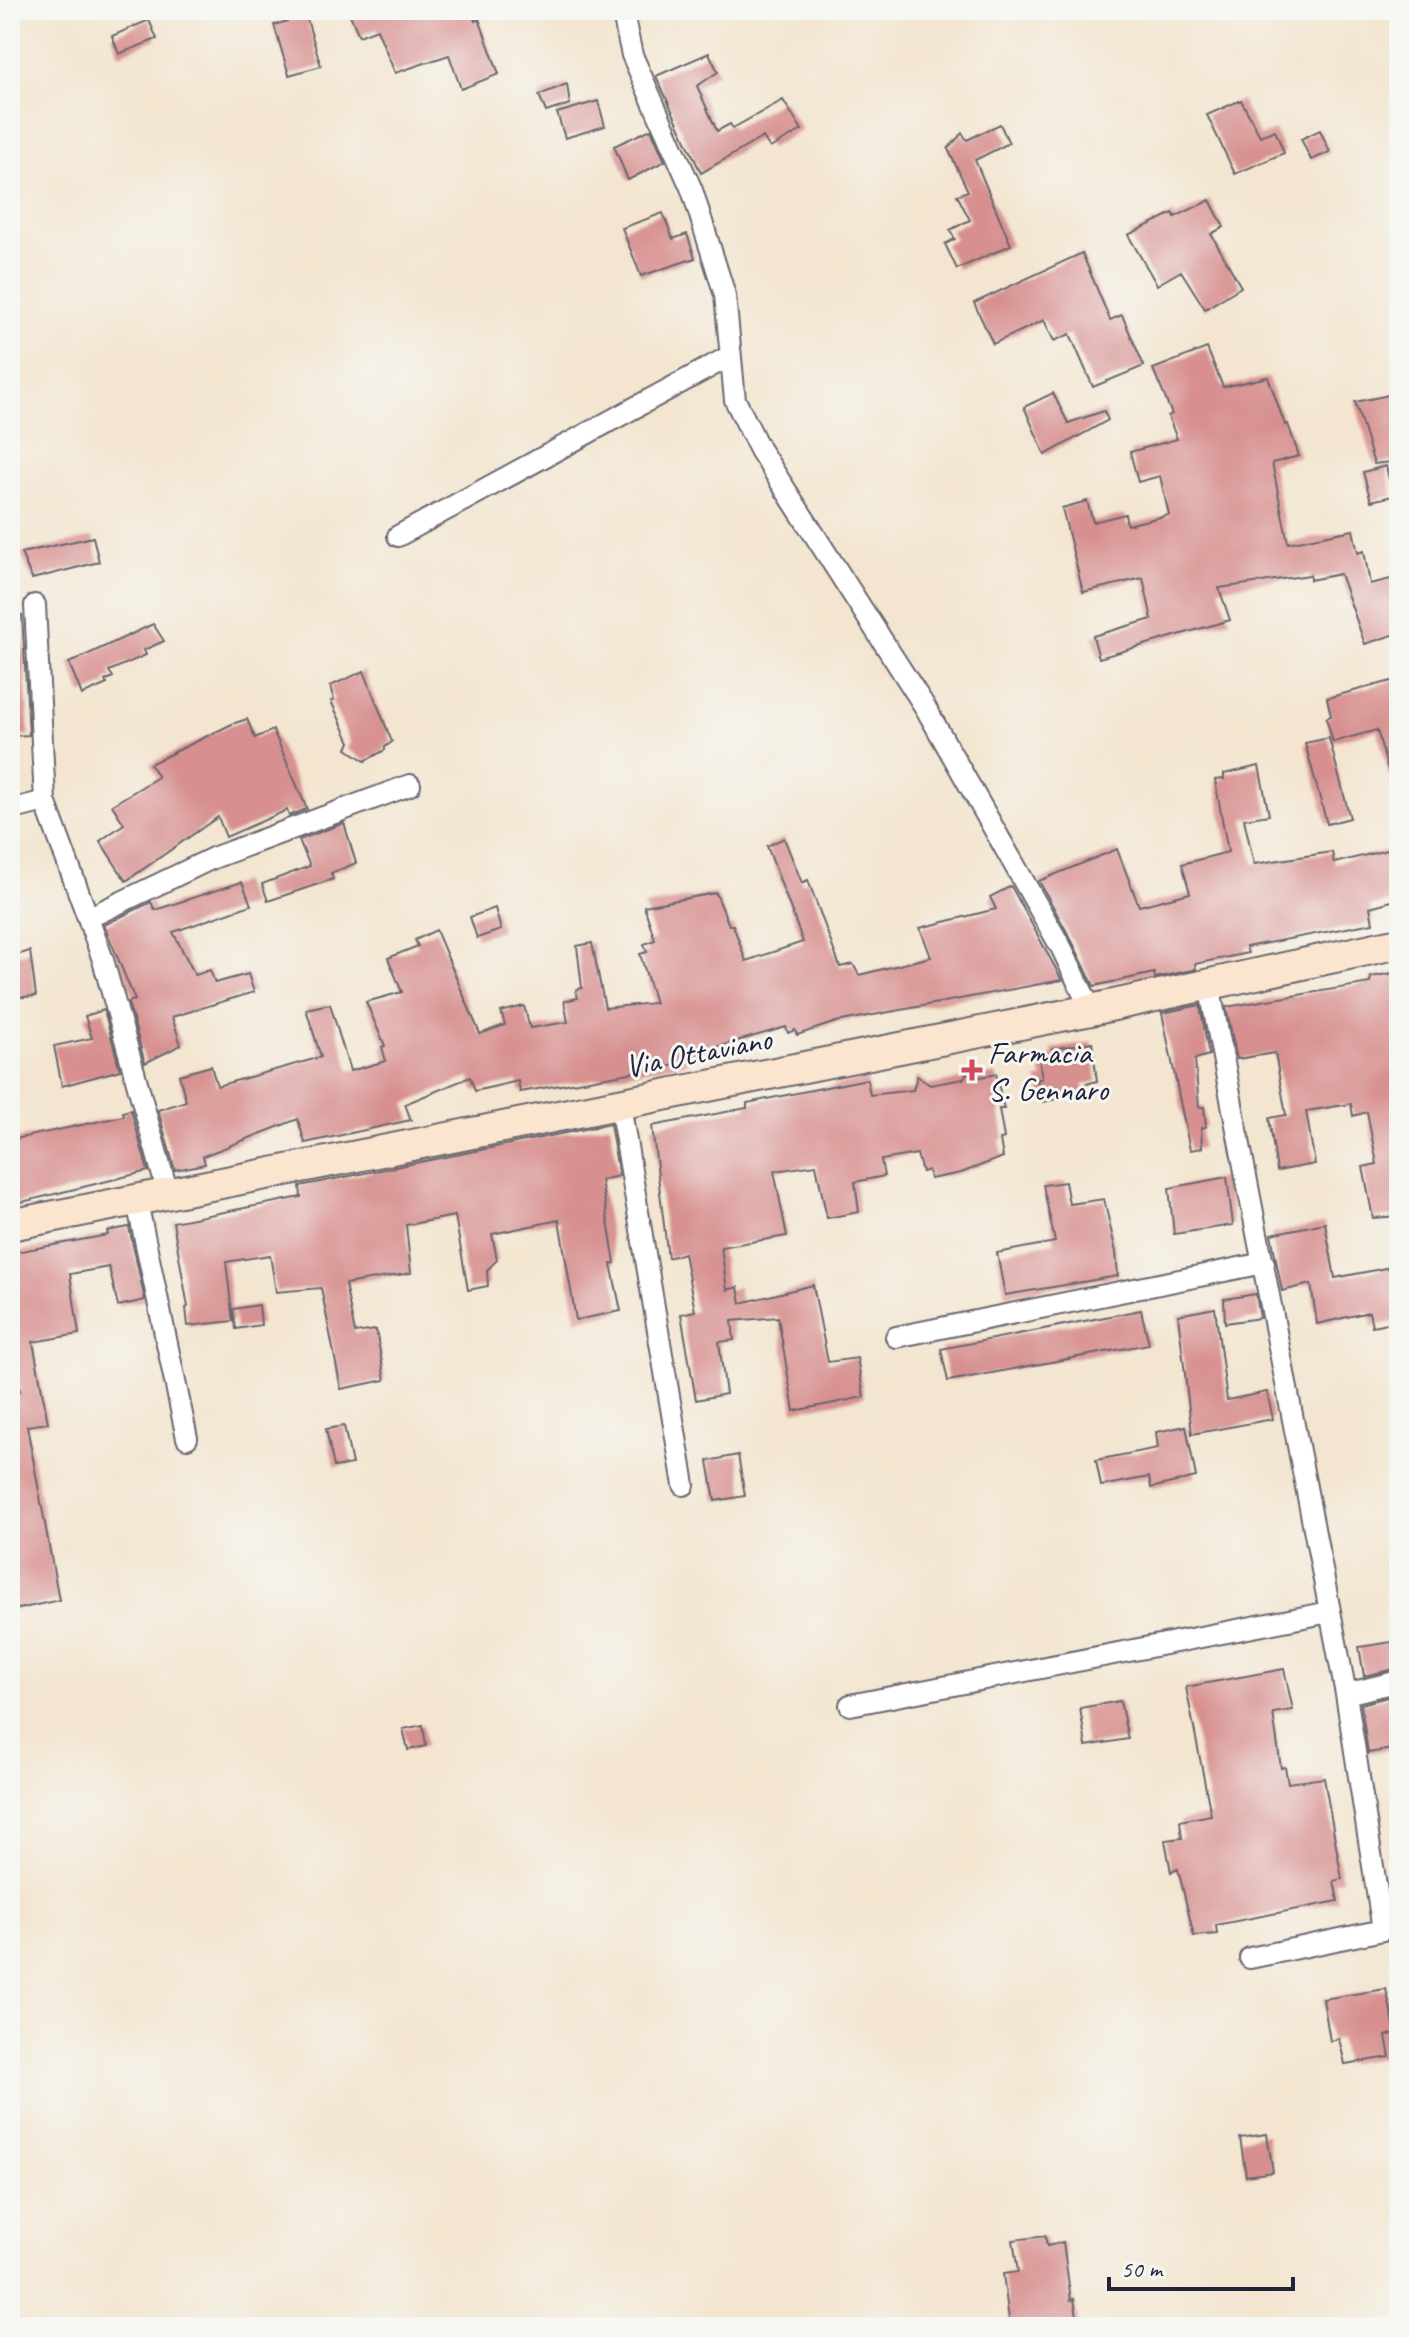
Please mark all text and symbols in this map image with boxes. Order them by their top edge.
street label: Via Ottaviano [621,1018,776,1087]
place label: Farmacia S. Gennaro [988,1032,1110,1110]
marker: Farmacia S. Gennaro [963,1061,981,1079]
scale bar [1109,2241,1293,2291]
text: 50 m [1121,2254,1164,2284]

